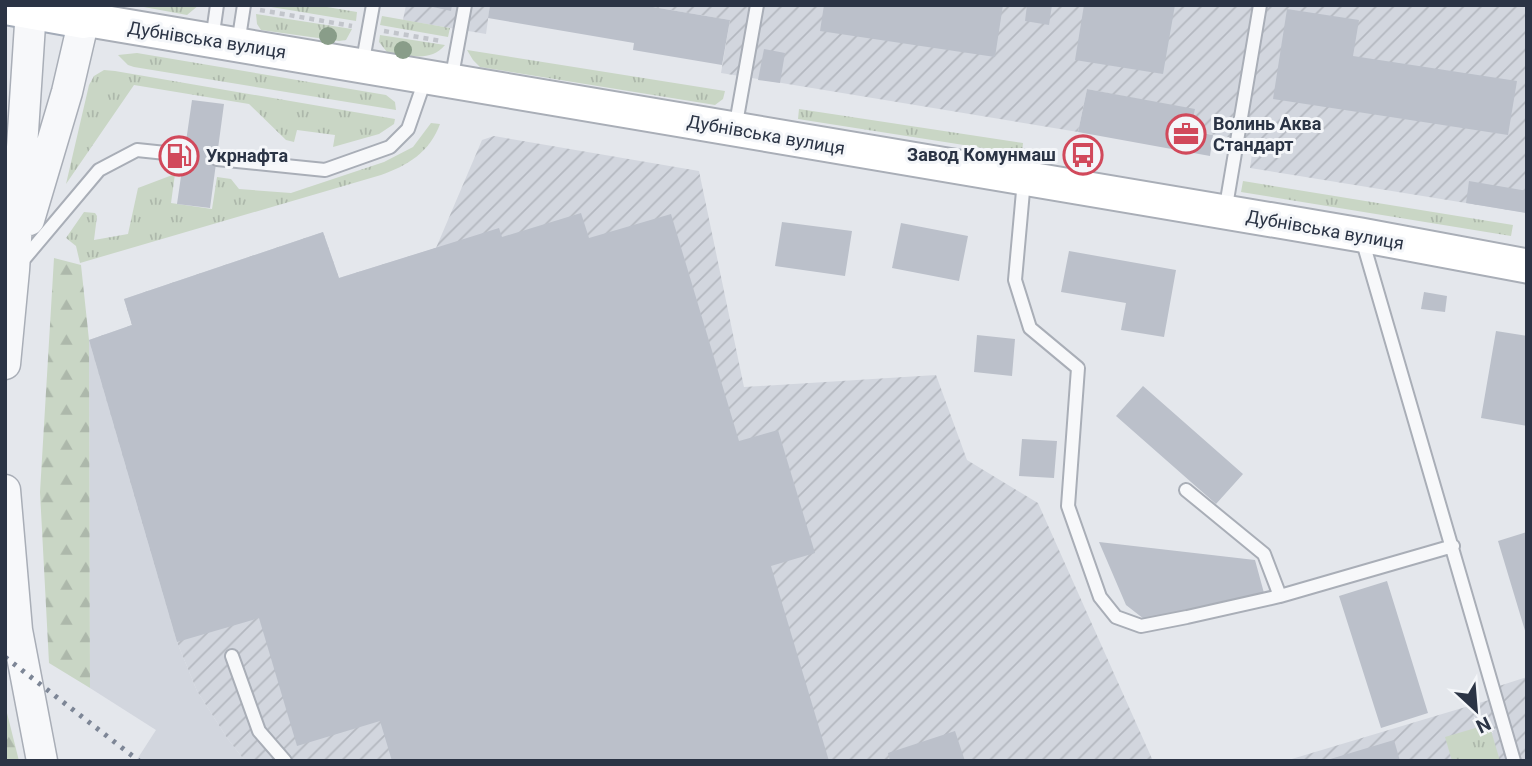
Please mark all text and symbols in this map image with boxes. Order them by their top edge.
street label: Дубнівська вулиця [126,17,288,62]
street label: Дубнівська вулиця [686,110,847,159]
office icon: Волинь Аква Стандарт [1165,113,1207,155]
place label: Волинь Аква Стандарт [1213,113,1322,155]
bus stop icon: Завод Комунмаш [1062,134,1104,176]
fuel station icon: Укрнафта [158,135,200,177]
place label: Завод Комунмаш [907,144,1056,165]
place label: Укрнафта [206,145,288,166]
street label: Дубнівська вулиця [1245,205,1406,254]
north arrow [1441,675,1511,745]
text: N [1472,712,1494,738]

